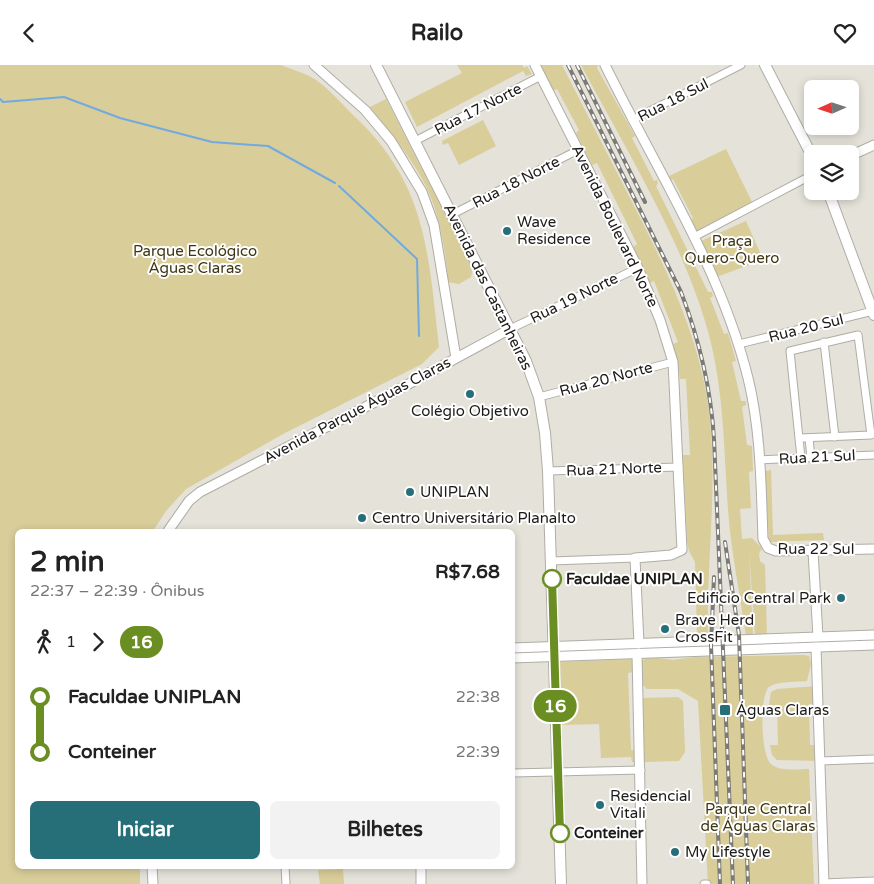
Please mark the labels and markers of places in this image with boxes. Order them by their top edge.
place label: Wave Residence [517,213,591,248]
marker: Wave Residence [501,225,513,237]
marker: Colégio Objetivo [464,388,476,400]
place label: Colégio Objetivo [411,402,529,420]
place label: UNIPLAN [420,483,489,501]
marker: UNIPLAN [404,486,416,498]
place label: Centro Universitário Planalto [372,509,576,527]
marker: Centro Universitário Planalto [356,512,368,524]
marker: Faculdae UNIPLAN [542,569,562,589]
place label: Faculdae UNIPLAN [566,570,703,588]
place label: Edificio Central Park [687,589,831,607]
marker: Edificio Central Park [835,592,847,604]
place label: Brave Herd CrossFit [675,611,754,646]
marker: Brave Herd CrossFit [659,623,671,635]
place label: Águas Claras [736,701,829,719]
marker: Águas Claras [718,703,732,717]
place label: Residencial Vitali [610,787,691,822]
marker: Residencial Vitali [594,799,606,811]
marker: Conteiner [550,823,570,843]
place label: Conteiner [574,824,644,842]
place label: My Lifestyle [685,843,771,861]
marker: My Lifestyle [669,846,681,858]

